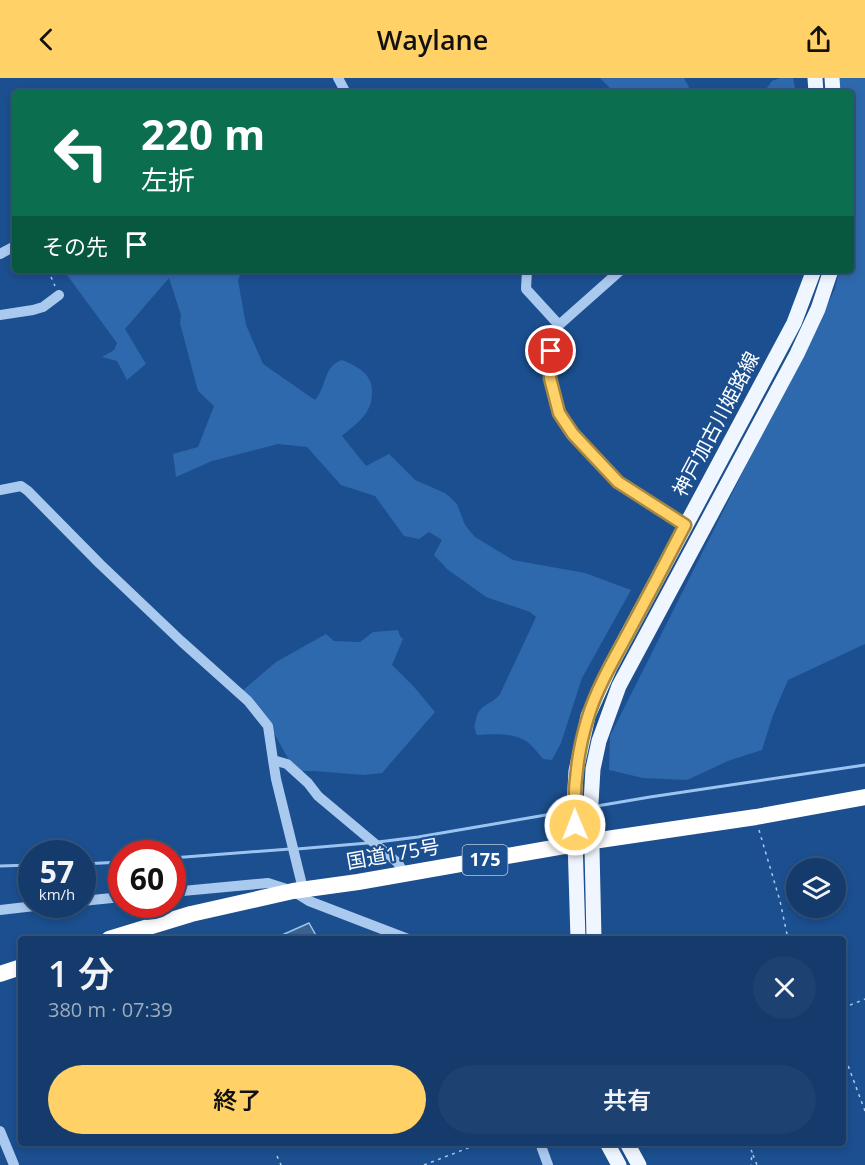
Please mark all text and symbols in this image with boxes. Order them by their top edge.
text: Waylane [377,21,488,58]
icon: back [30,23,63,56]
icon: share [802,23,835,56]
text: 220 m [141,105,265,162]
icon: left [42,114,120,192]
text: 左折 [141,161,195,198]
icon: arrive [120,228,153,261]
text: その先 [42,231,108,261]
pin [525,325,576,376]
icon: arrive [534,334,567,367]
street label: 神戸加古川姫路線 [666,347,765,501]
position arrow [543,793,607,857]
street label: 国道175号 [344,832,442,875]
speed limit sign: 60 [108,840,186,918]
road number: 175 [462,845,508,875]
text: 57 [40,851,74,892]
map controls [786,858,846,918]
button: layers [786,858,846,918]
text: km/h [39,884,75,904]
text: 1 分 [48,949,114,998]
button: close [753,956,816,1019]
text: 380 m · 07:39 [48,996,173,1023]
button: 終了 [48,1065,426,1134]
button: 共有 [438,1065,816,1134]

